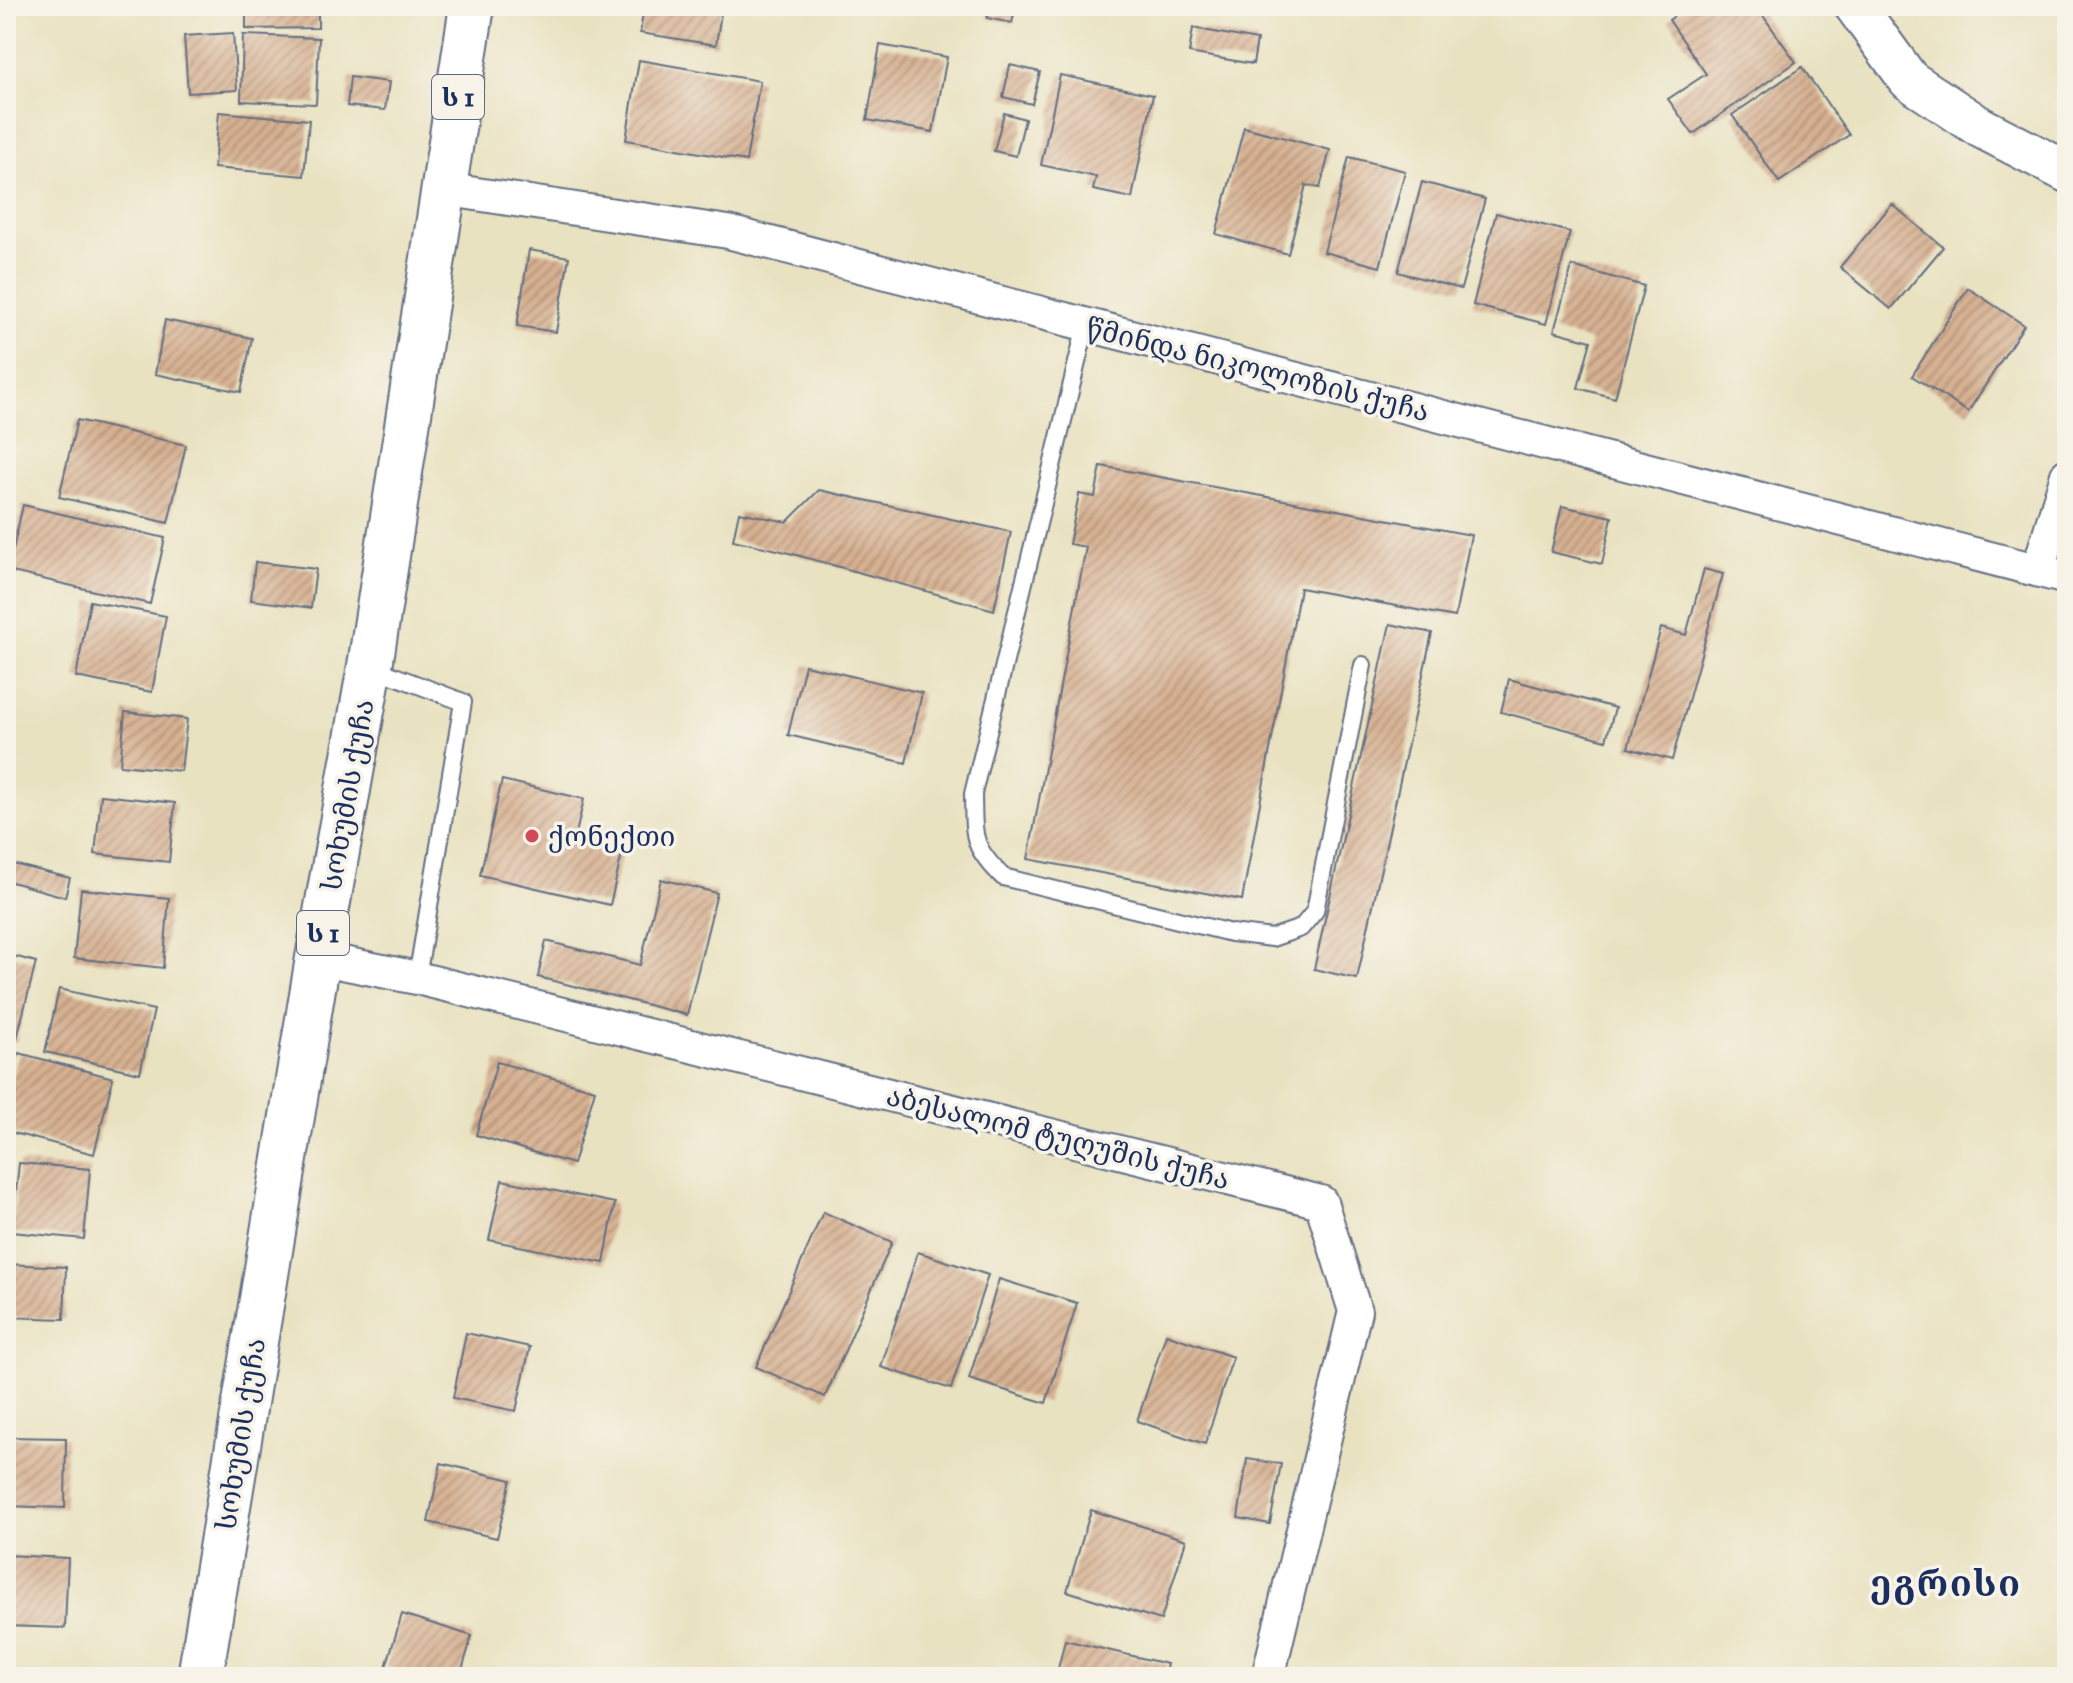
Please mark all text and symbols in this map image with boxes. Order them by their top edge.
road number: ს 1 [432,75,484,119]
street label: წმინდა ნიკოლოზის ქუჩა [1083,310,1433,429]
street label: სოხუმის ქუჩა [313,696,382,894]
place label: ქონექთი [548,819,675,854]
marker: ქონექთი [523,827,541,845]
road number: ს 1 [297,911,349,955]
street label: აბესალომ ტუღუშის ქუჩა [883,1078,1233,1197]
street label: სოხუმის ქუჩა [208,1335,273,1533]
district label: ეგრისი [1870,1562,2022,1606]

